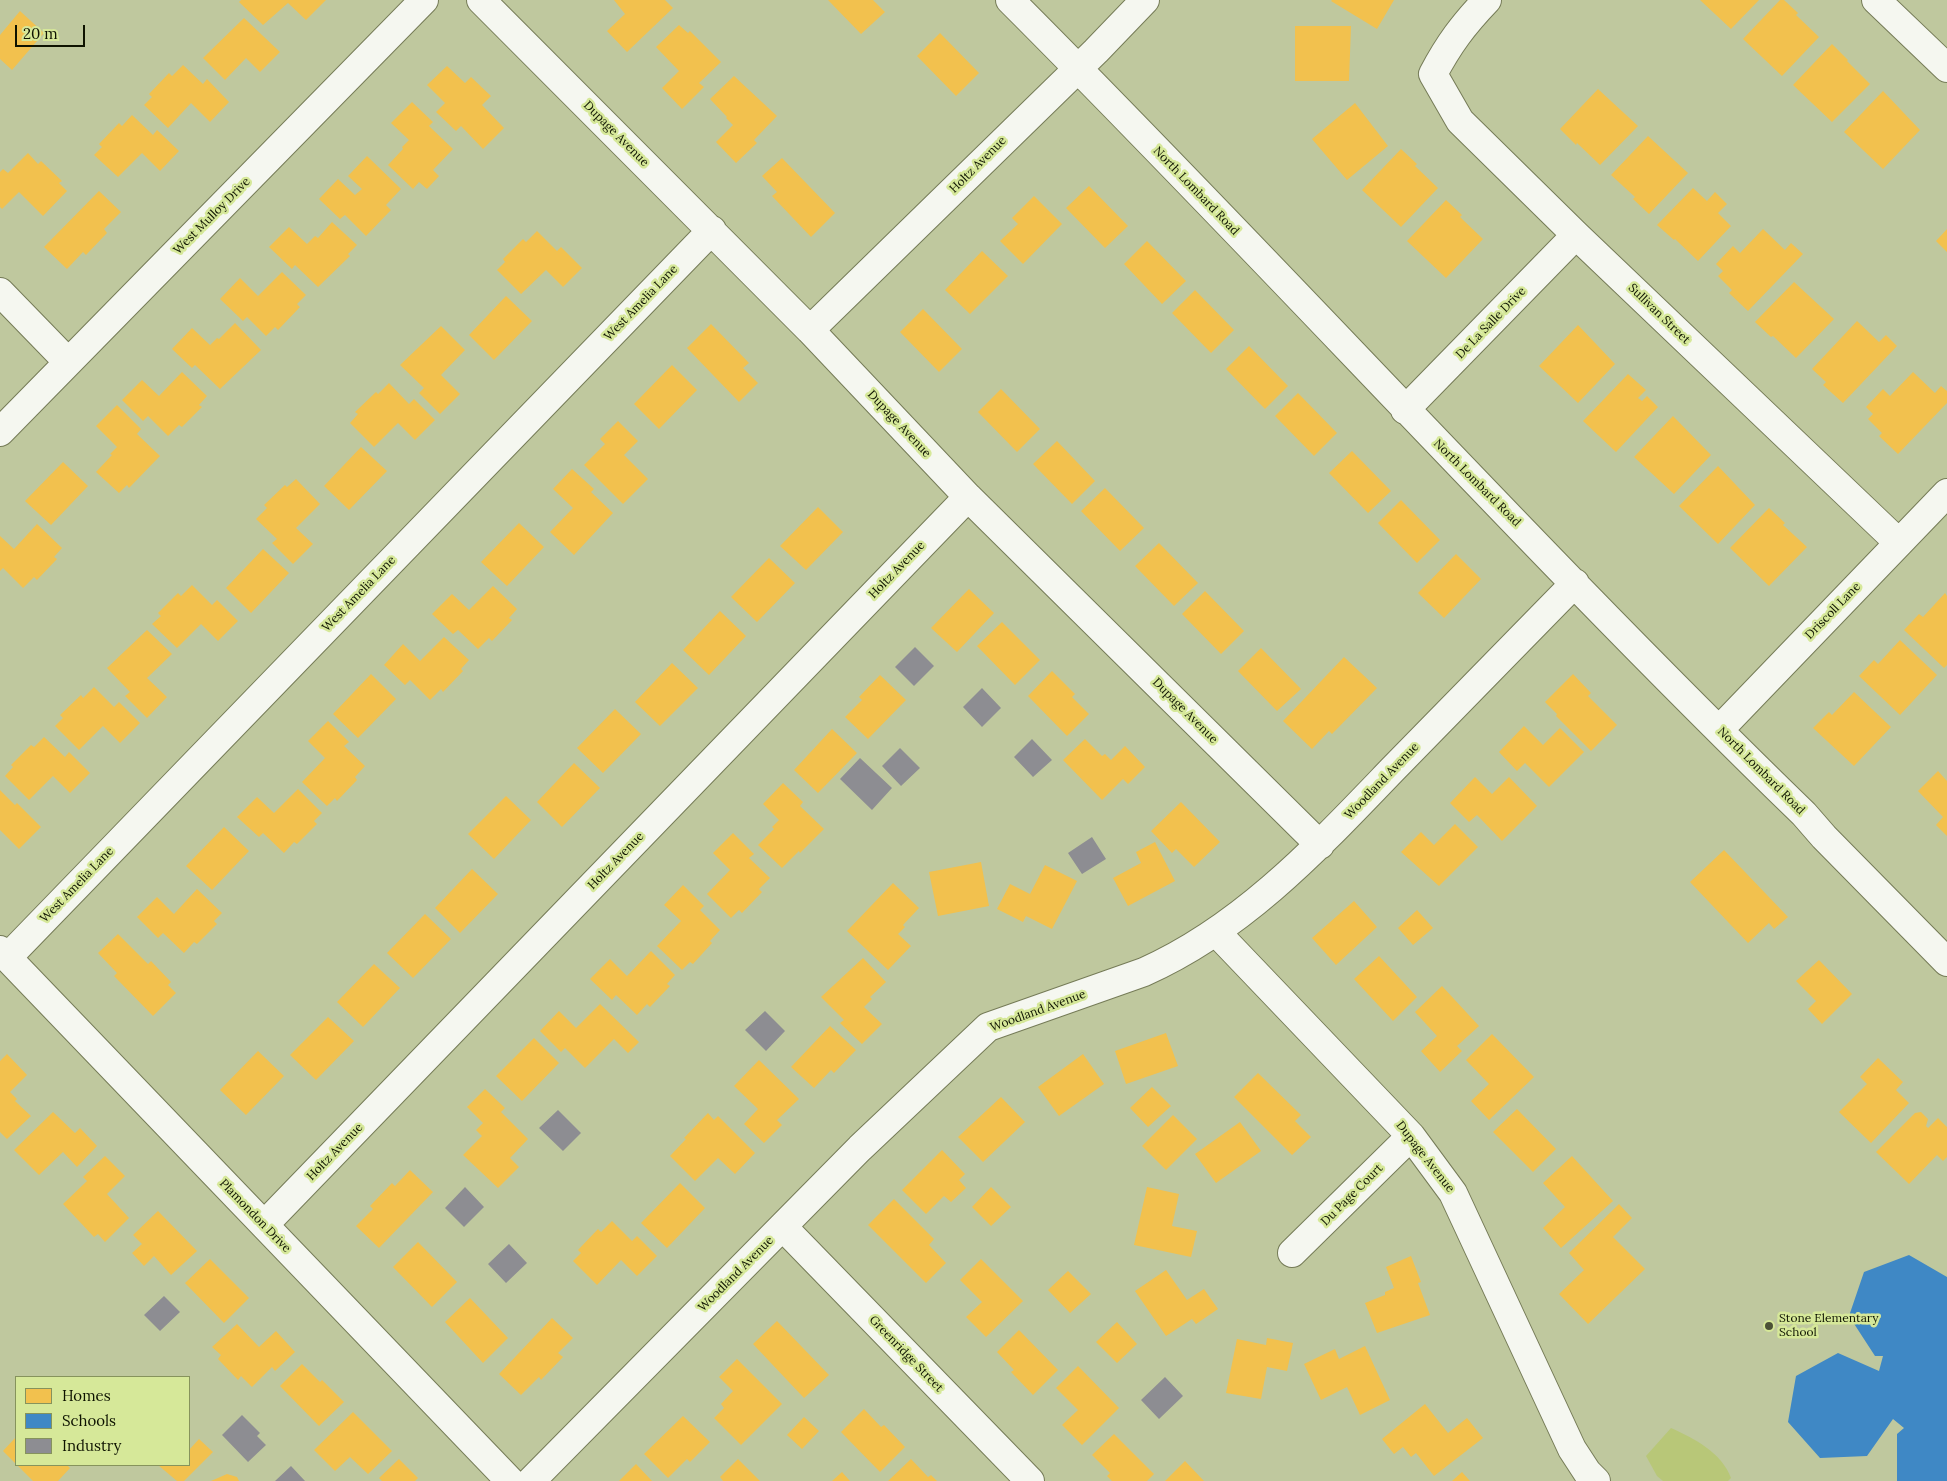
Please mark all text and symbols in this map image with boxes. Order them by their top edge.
scale bar [18,15,88,47]
text: 20 m [23,24,58,43]
street label: Dupage Avenue [580,98,652,170]
street label: Holtz Avenue [947,134,1009,196]
street label: North Lombard Road [1150,144,1242,238]
street label: West Mulloy Drive [171,175,253,257]
street label: West Amelia Lane [601,262,681,344]
street label: Sullivan Street [1625,281,1693,347]
street label: De La Salle Drive [1453,284,1529,362]
street label: Dupage Avenue [864,387,934,461]
street label: North Lombard Road [1430,436,1524,530]
street label: Holtz Avenue [866,538,928,602]
street label: West Amelia Lane [319,553,399,635]
street label: Driscoll Lane [1802,580,1864,642]
street label: Dupage Avenue [1149,675,1221,747]
street label: North Lombard Road [1714,724,1808,818]
street label: Woodland Avenue [1342,740,1422,822]
street label: Holtz Avenue [585,829,647,893]
street label: West Amelia Lane [37,844,117,926]
street label: Woodland Avenue [988,987,1088,1035]
street label: Dupage Avenue [1393,1119,1457,1195]
street label: Holtz Avenue [304,1120,366,1184]
street label: Du Page Court [1318,1161,1386,1229]
street label: Plamondon Drive [216,1176,294,1256]
street label: Woodland Avenue [695,1233,777,1315]
place label: Stone Elementary School [1779,1312,1879,1340]
street label: Greenridge Street [866,1313,946,1395]
marker: Stone Elementary School [1763,1320,1775,1332]
legend [15,1376,190,1466]
text: Homes [62,1386,111,1405]
text: Schools [62,1411,116,1430]
text: Industry [62,1436,121,1455]

